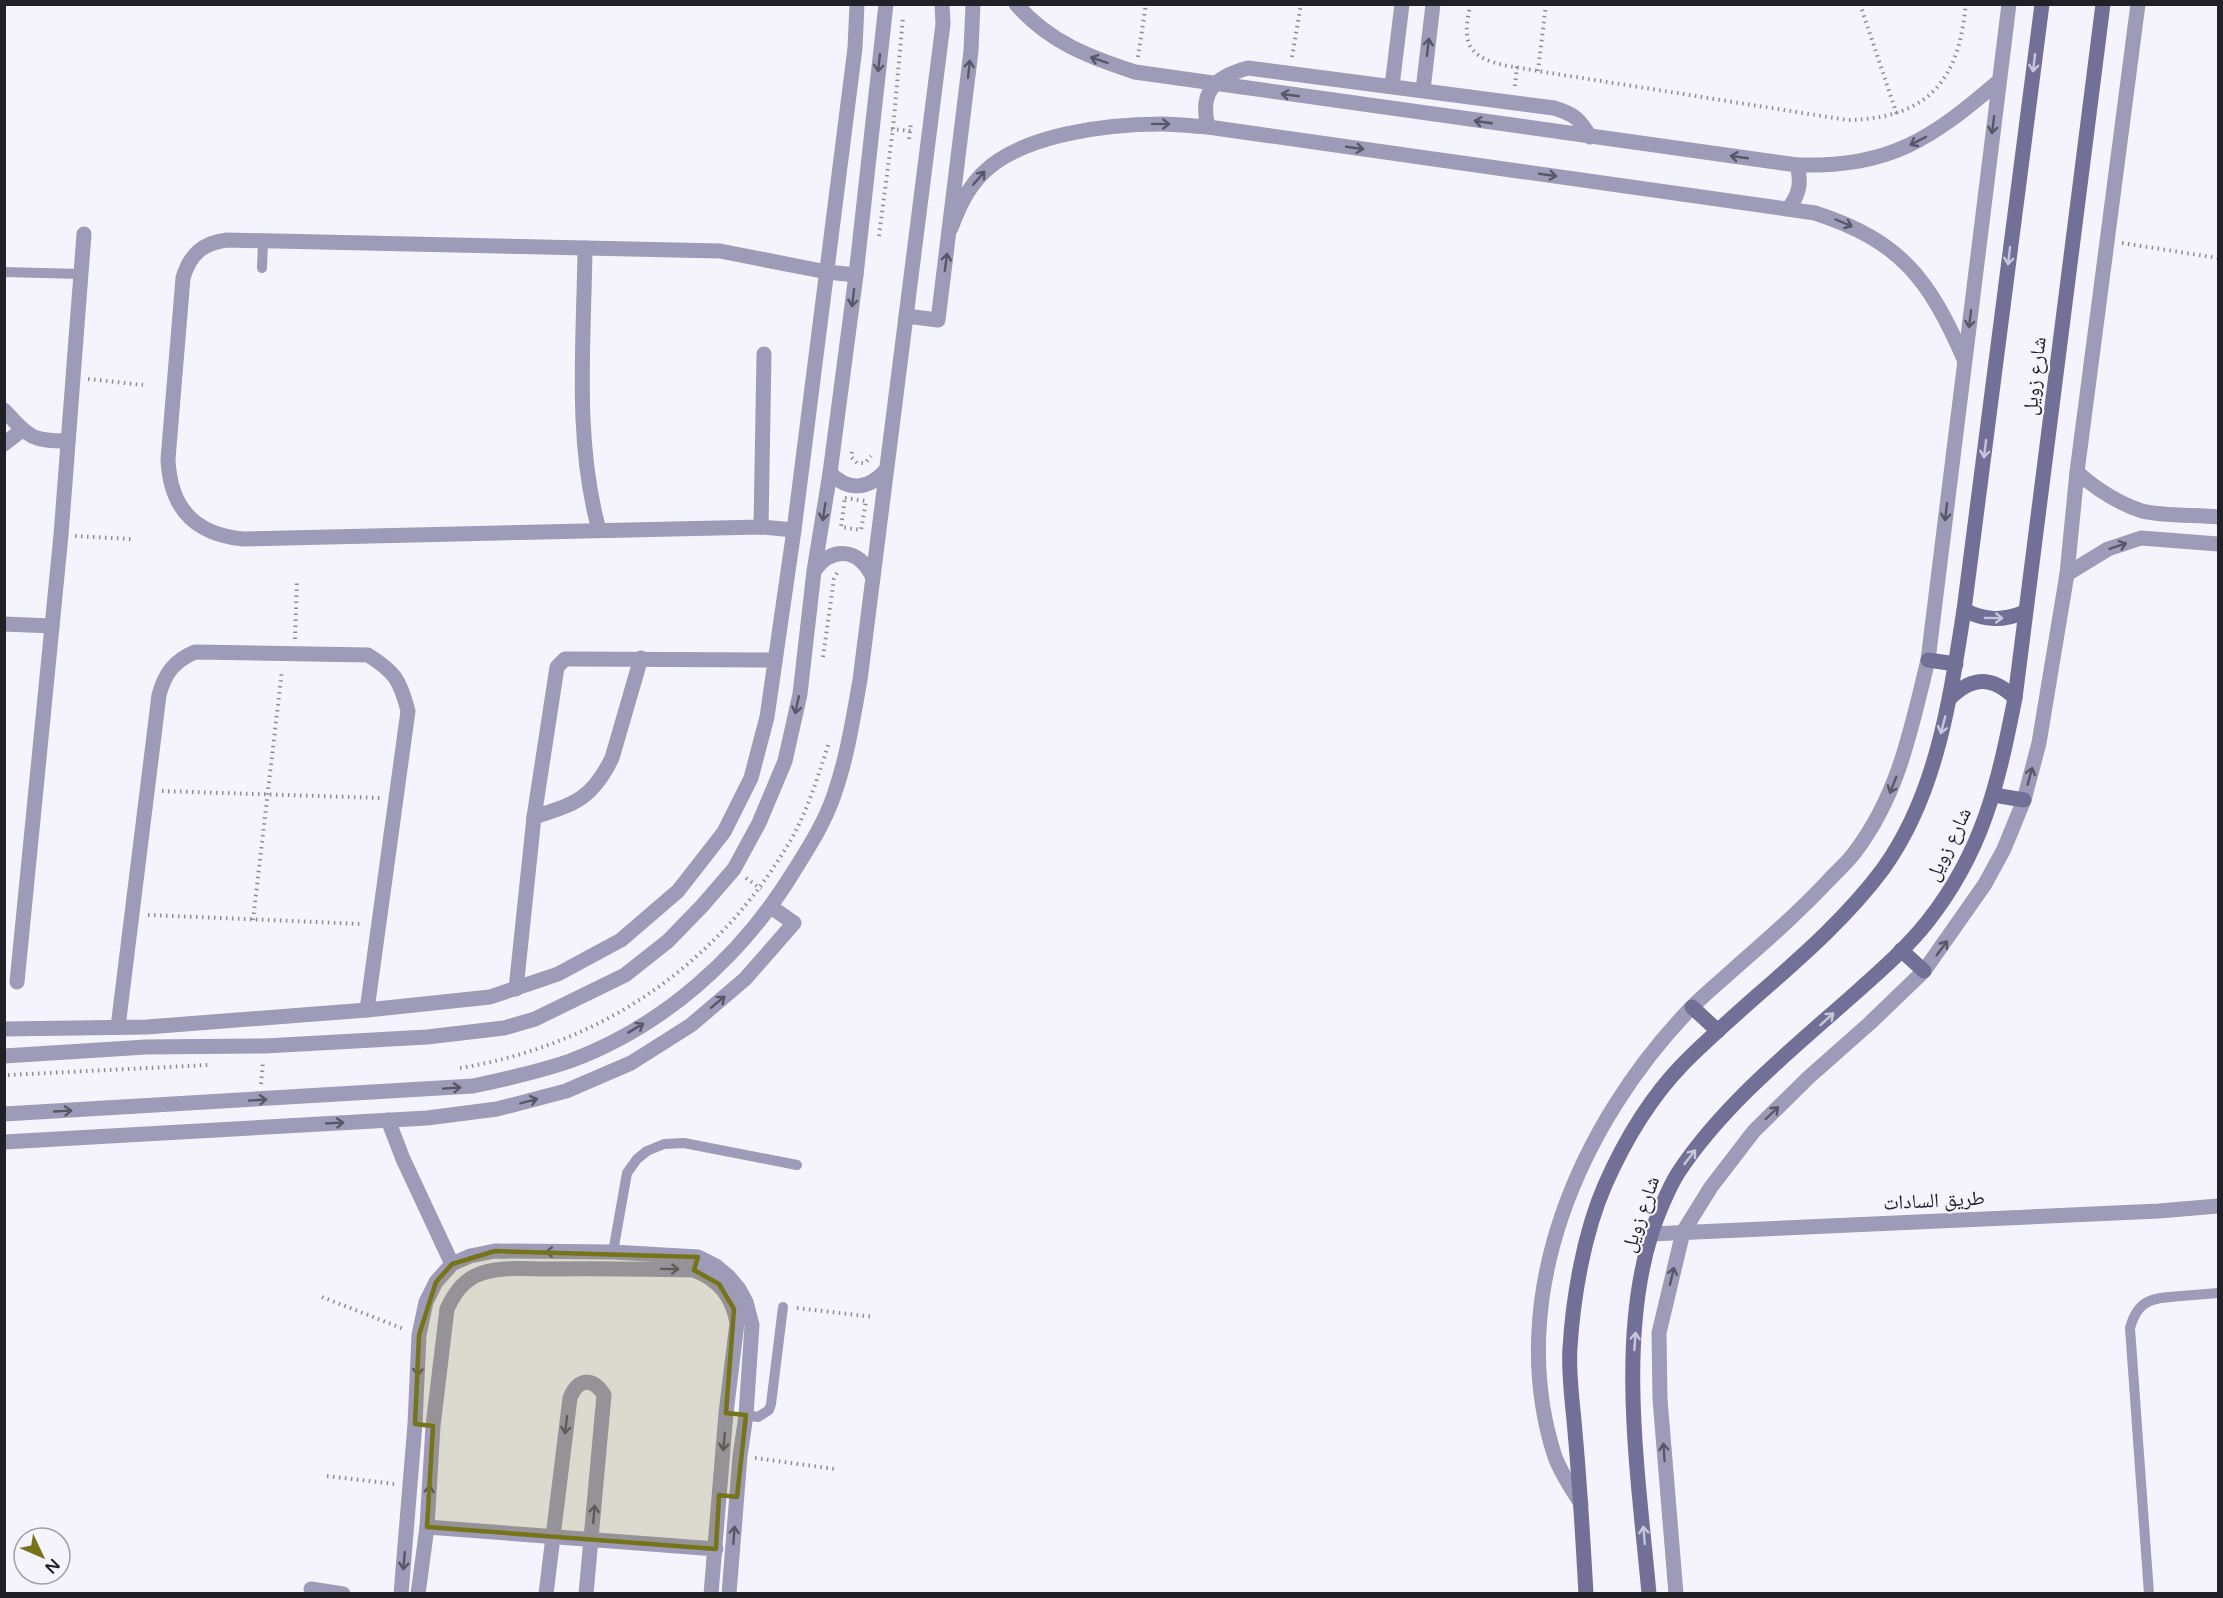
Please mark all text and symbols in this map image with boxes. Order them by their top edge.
one-way arrow [1423,38,1434,58]
one-way arrow [873,52,884,72]
one-way arrow [2028,52,2039,72]
one-way arrow [1090,54,1109,65]
one-way arrow [964,59,975,79]
one-way arrow [1281,89,1301,100]
one-way arrow [1988,114,1999,134]
one-way arrow [1474,116,1494,127]
one-way arrow [1151,118,1171,130]
one-way arrow [1910,136,1928,148]
one-way arrow [1344,142,1364,153]
one-way arrow [1730,152,1749,163]
one-way arrow [1538,169,1557,180]
one-way arrow [972,171,986,186]
one-way arrow [1835,219,1853,230]
one-way arrow [2004,246,2015,265]
one-way arrow [941,253,952,273]
one-way arrow [847,288,858,308]
one-way arrow [1964,308,1975,328]
street label: شارع زويل [2018,335,2052,417]
one-way arrow [1979,439,1990,459]
one-way arrow [818,502,829,522]
one-way arrow [1940,502,1951,521]
one-way arrow [2108,539,2127,550]
one-way arrow [1984,613,2004,624]
one-way arrow [791,695,802,715]
one-way arrow [1937,715,1948,734]
one-way arrow [2025,767,2036,786]
one-way arrow [1887,775,1898,794]
street label: شارع زويل [1921,804,1977,885]
one-way arrow [1935,940,1948,956]
one-way arrow [710,995,725,1009]
one-way arrow [1819,1012,1834,1026]
one-way arrow [627,1022,644,1034]
one-way arrow [442,1082,462,1093]
one-way arrow [247,1094,267,1105]
one-way arrow [519,1095,538,1106]
one-way arrow [52,1105,72,1116]
one-way arrow [1764,1105,1779,1120]
one-way arrow [325,1117,345,1128]
one-way arrow [1683,1149,1696,1165]
street label: شارع زويل [1617,1173,1665,1256]
street label: طريق السادات [1883,1186,1986,1216]
one-way arrow [544,1247,564,1258]
one-way arrow [660,1263,680,1275]
one-way arrow [1667,1267,1679,1286]
one-way arrow [1630,1331,1641,1351]
one-way arrow [412,1356,423,1376]
one-way arrow [561,1414,572,1434]
one-way arrow [718,1431,729,1451]
one-way arrow [1658,1442,1669,1462]
one-way arrow [423,1484,434,1504]
one-way arrow [589,1505,600,1525]
north arrow [12,1526,72,1586]
one-way arrow [729,1526,740,1546]
one-way arrow [1638,1526,1649,1546]
one-way arrow [398,1551,409,1571]
text: N [40,1554,64,1577]

